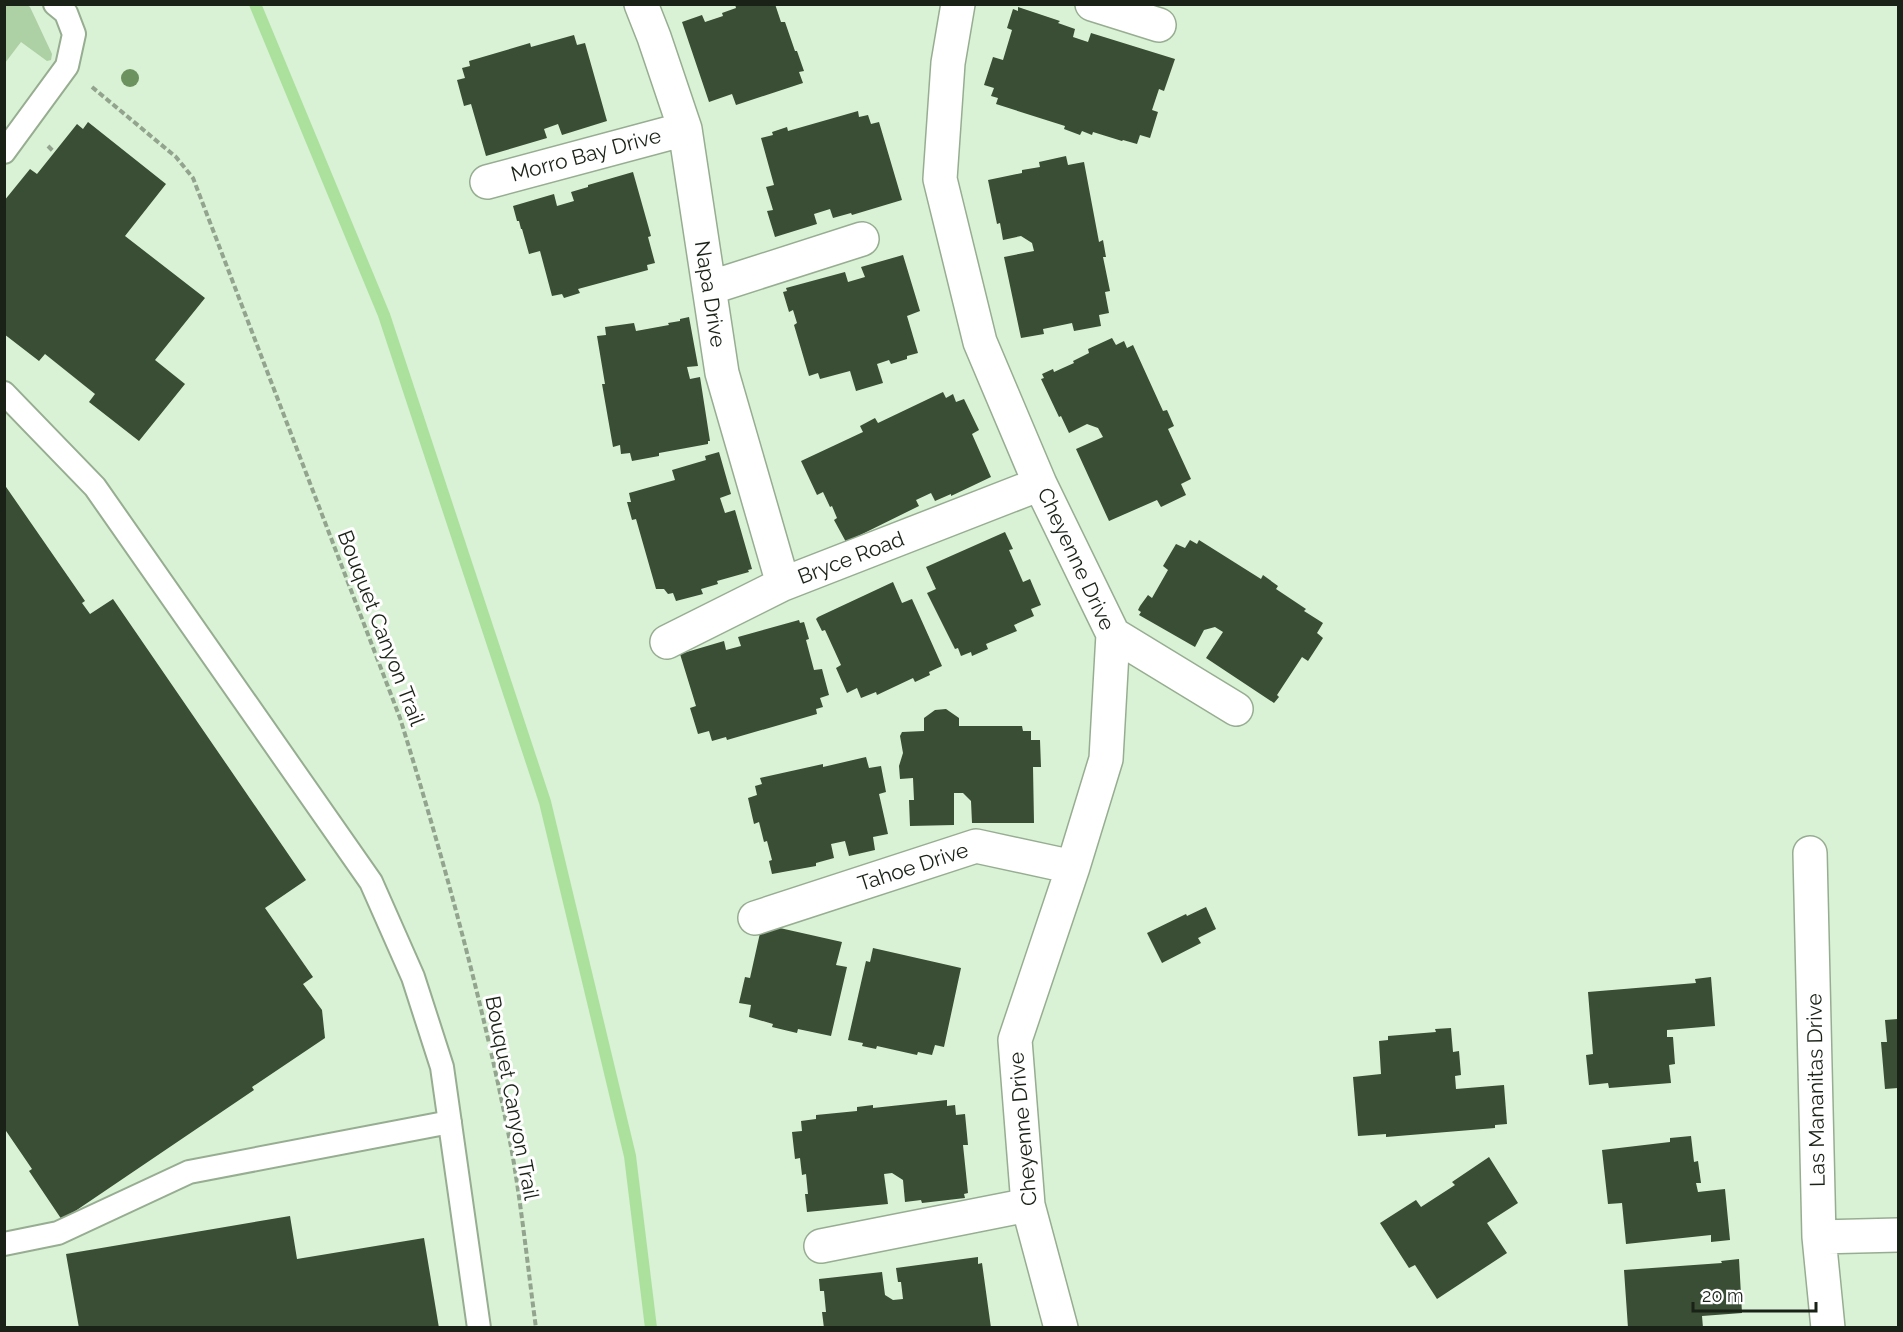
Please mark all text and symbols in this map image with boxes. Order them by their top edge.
street label: Morro Bay Drive [508,122,664,187]
street label: Napa Drive [690,239,731,349]
street label: Cheyenne Drive [1033,484,1120,634]
street label: Bryce Road [794,526,908,589]
street label: Bouquet Canyon Trail [333,527,430,729]
street label: Tahoe Drive [854,837,971,896]
street label: Las Mananitas Drive [1801,993,1830,1187]
street label: Bouquet Canyon Trail [480,994,545,1202]
street label: Cheyenne Drive [1003,1051,1042,1207]
scale bar [1693,1275,1816,1313]
text: 20 m [1702,1285,1744,1306]

